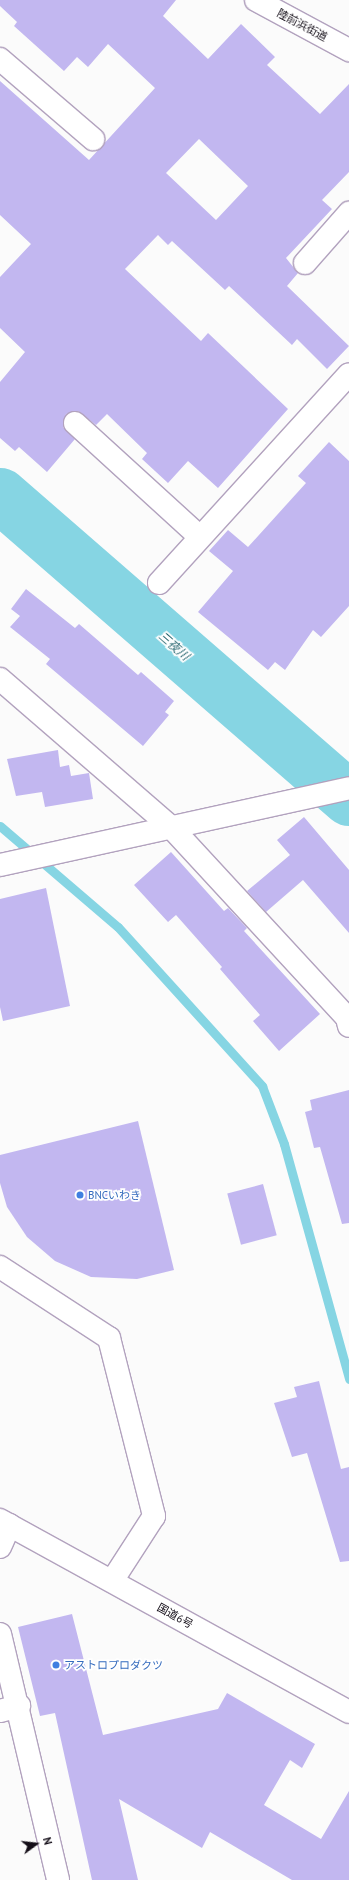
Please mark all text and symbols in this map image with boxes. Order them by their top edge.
street label: 陸前浜街道 [275,6,329,44]
water label: 三夜川 [156,629,192,663]
place label: BNCいわき [88,1188,141,1202]
marker: BNCいわき [75,1190,85,1200]
street label: 国道6号 [155,1601,195,1631]
place label: アストロプロダクツ [64,1658,163,1672]
marker: アストロプロダクツ [51,1660,61,1670]
north arrow [16,1824,56,1864]
text: N [40,1836,55,1846]

